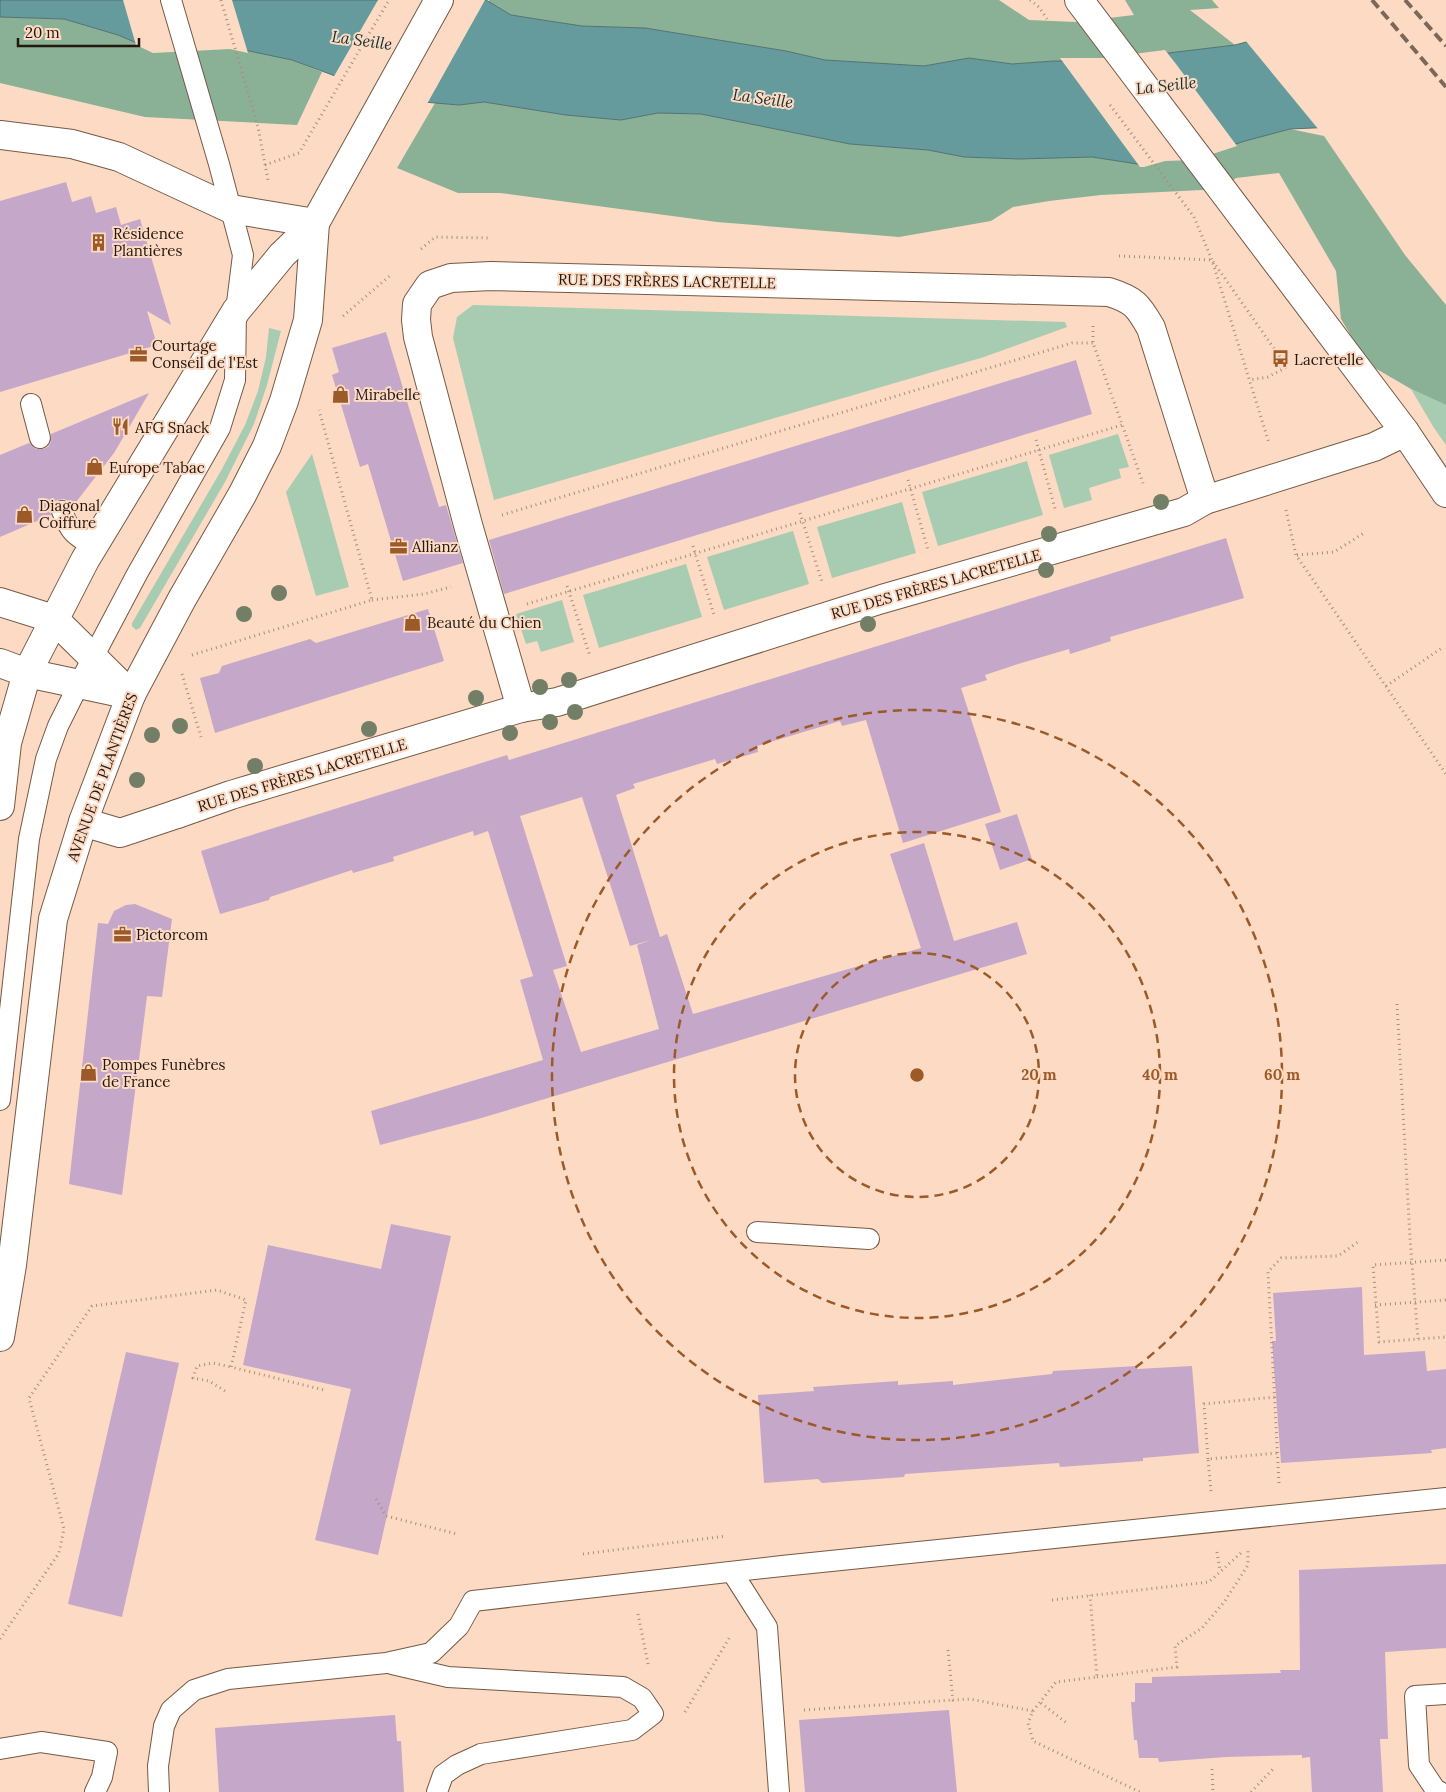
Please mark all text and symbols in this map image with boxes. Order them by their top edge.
scale bar [18,15,139,47]
text: 20 m [25,23,60,42]
water label: La Seille [331,26,394,54]
water label: La Seille [1135,72,1198,98]
water label: La Seille [732,84,795,112]
place label: Résidence Plantières [113,224,184,260]
building icon: Résidence Plantières [89,232,109,252]
street label: RUE DES FRÈRES LACRETELLE [558,270,776,292]
place label: Courtage Conseil de l'Est [152,336,258,372]
office icon: Courtage Conseil de l'Est [128,344,148,364]
bus stop icon: Lacretelle [1270,349,1290,369]
place label: Lacretelle [1294,350,1363,369]
shop icon: Mirabelle [331,384,351,404]
place label: Mirabelle [355,385,420,404]
restaurant icon: AFG Snack [111,417,131,437]
place label: AFG Snack [134,418,209,437]
shop icon: Europe Tabac [85,457,105,477]
place label: Europe Tabac [109,458,205,477]
place label: Diagonal Coiffure [39,496,100,532]
shop icon: Diagonal Coiffure [15,504,35,524]
office icon: Allianz [388,536,408,556]
place label: Allianz [411,537,458,556]
street label: RUE DES FRÈRES LACRETELLE [829,545,1043,623]
shop icon: Beauté du Chien [403,612,423,632]
place label: Beauté du Chien [427,613,542,632]
street label: AVENUE DE PLANTIÈRES [62,690,141,865]
street label: RUE DES FRÈRES LACRETELLE [195,734,409,816]
office icon: Pictorcom [112,924,132,944]
place label: Pictorcom [136,925,208,944]
place label: Pompes Funèbres de France [102,1055,226,1091]
shop icon: Pompes Funèbres de France [78,1063,98,1083]
text: 20 m [1021,1065,1057,1084]
text: 40 m [1142,1065,1178,1084]
text: 60 m [1264,1065,1300,1084]
centre of rings [908,1066,926,1084]

